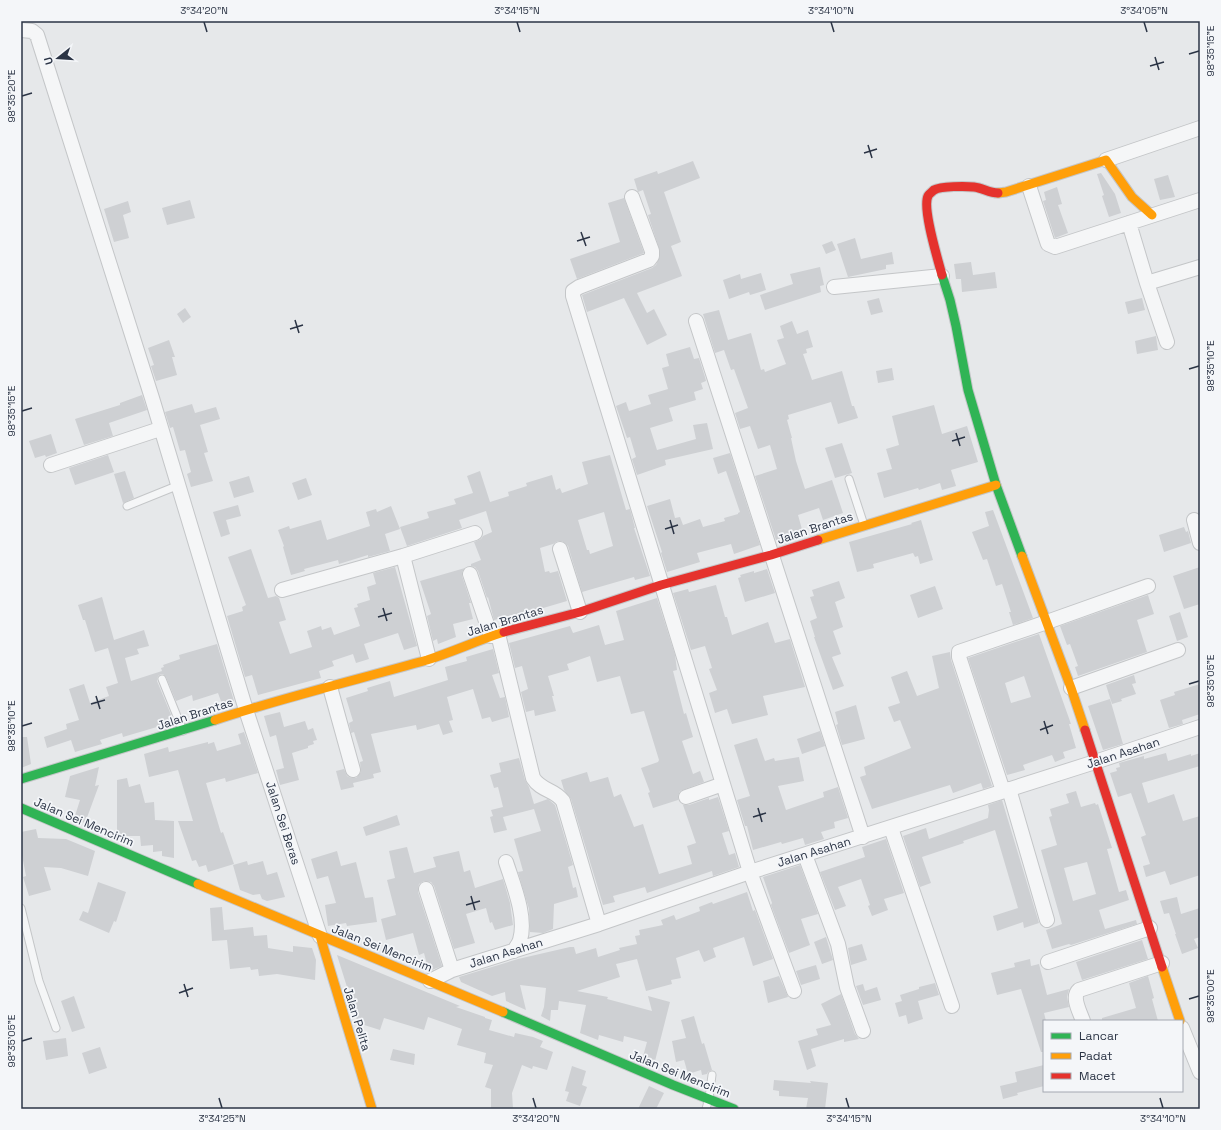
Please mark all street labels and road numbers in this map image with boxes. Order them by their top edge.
street label: Jalan Brantas [775,508,855,548]
street label: Jalan Brantas [465,602,545,640]
street label: Jalan Brantas [155,694,235,734]
street label: Jalan Asahan [1084,734,1162,772]
street label: Jalan Sei Beras [262,779,304,867]
street label: Jalan Sei Mencirim [32,794,136,850]
street label: Jalan Asahan [775,833,853,871]
street label: Jalan Sei Mencirim [329,921,435,975]
street label: Jalan Asahan [467,934,545,972]
street label: Jalan Pelita [340,985,374,1053]
street label: Jalan Sei Mencirim [627,1047,733,1101]

